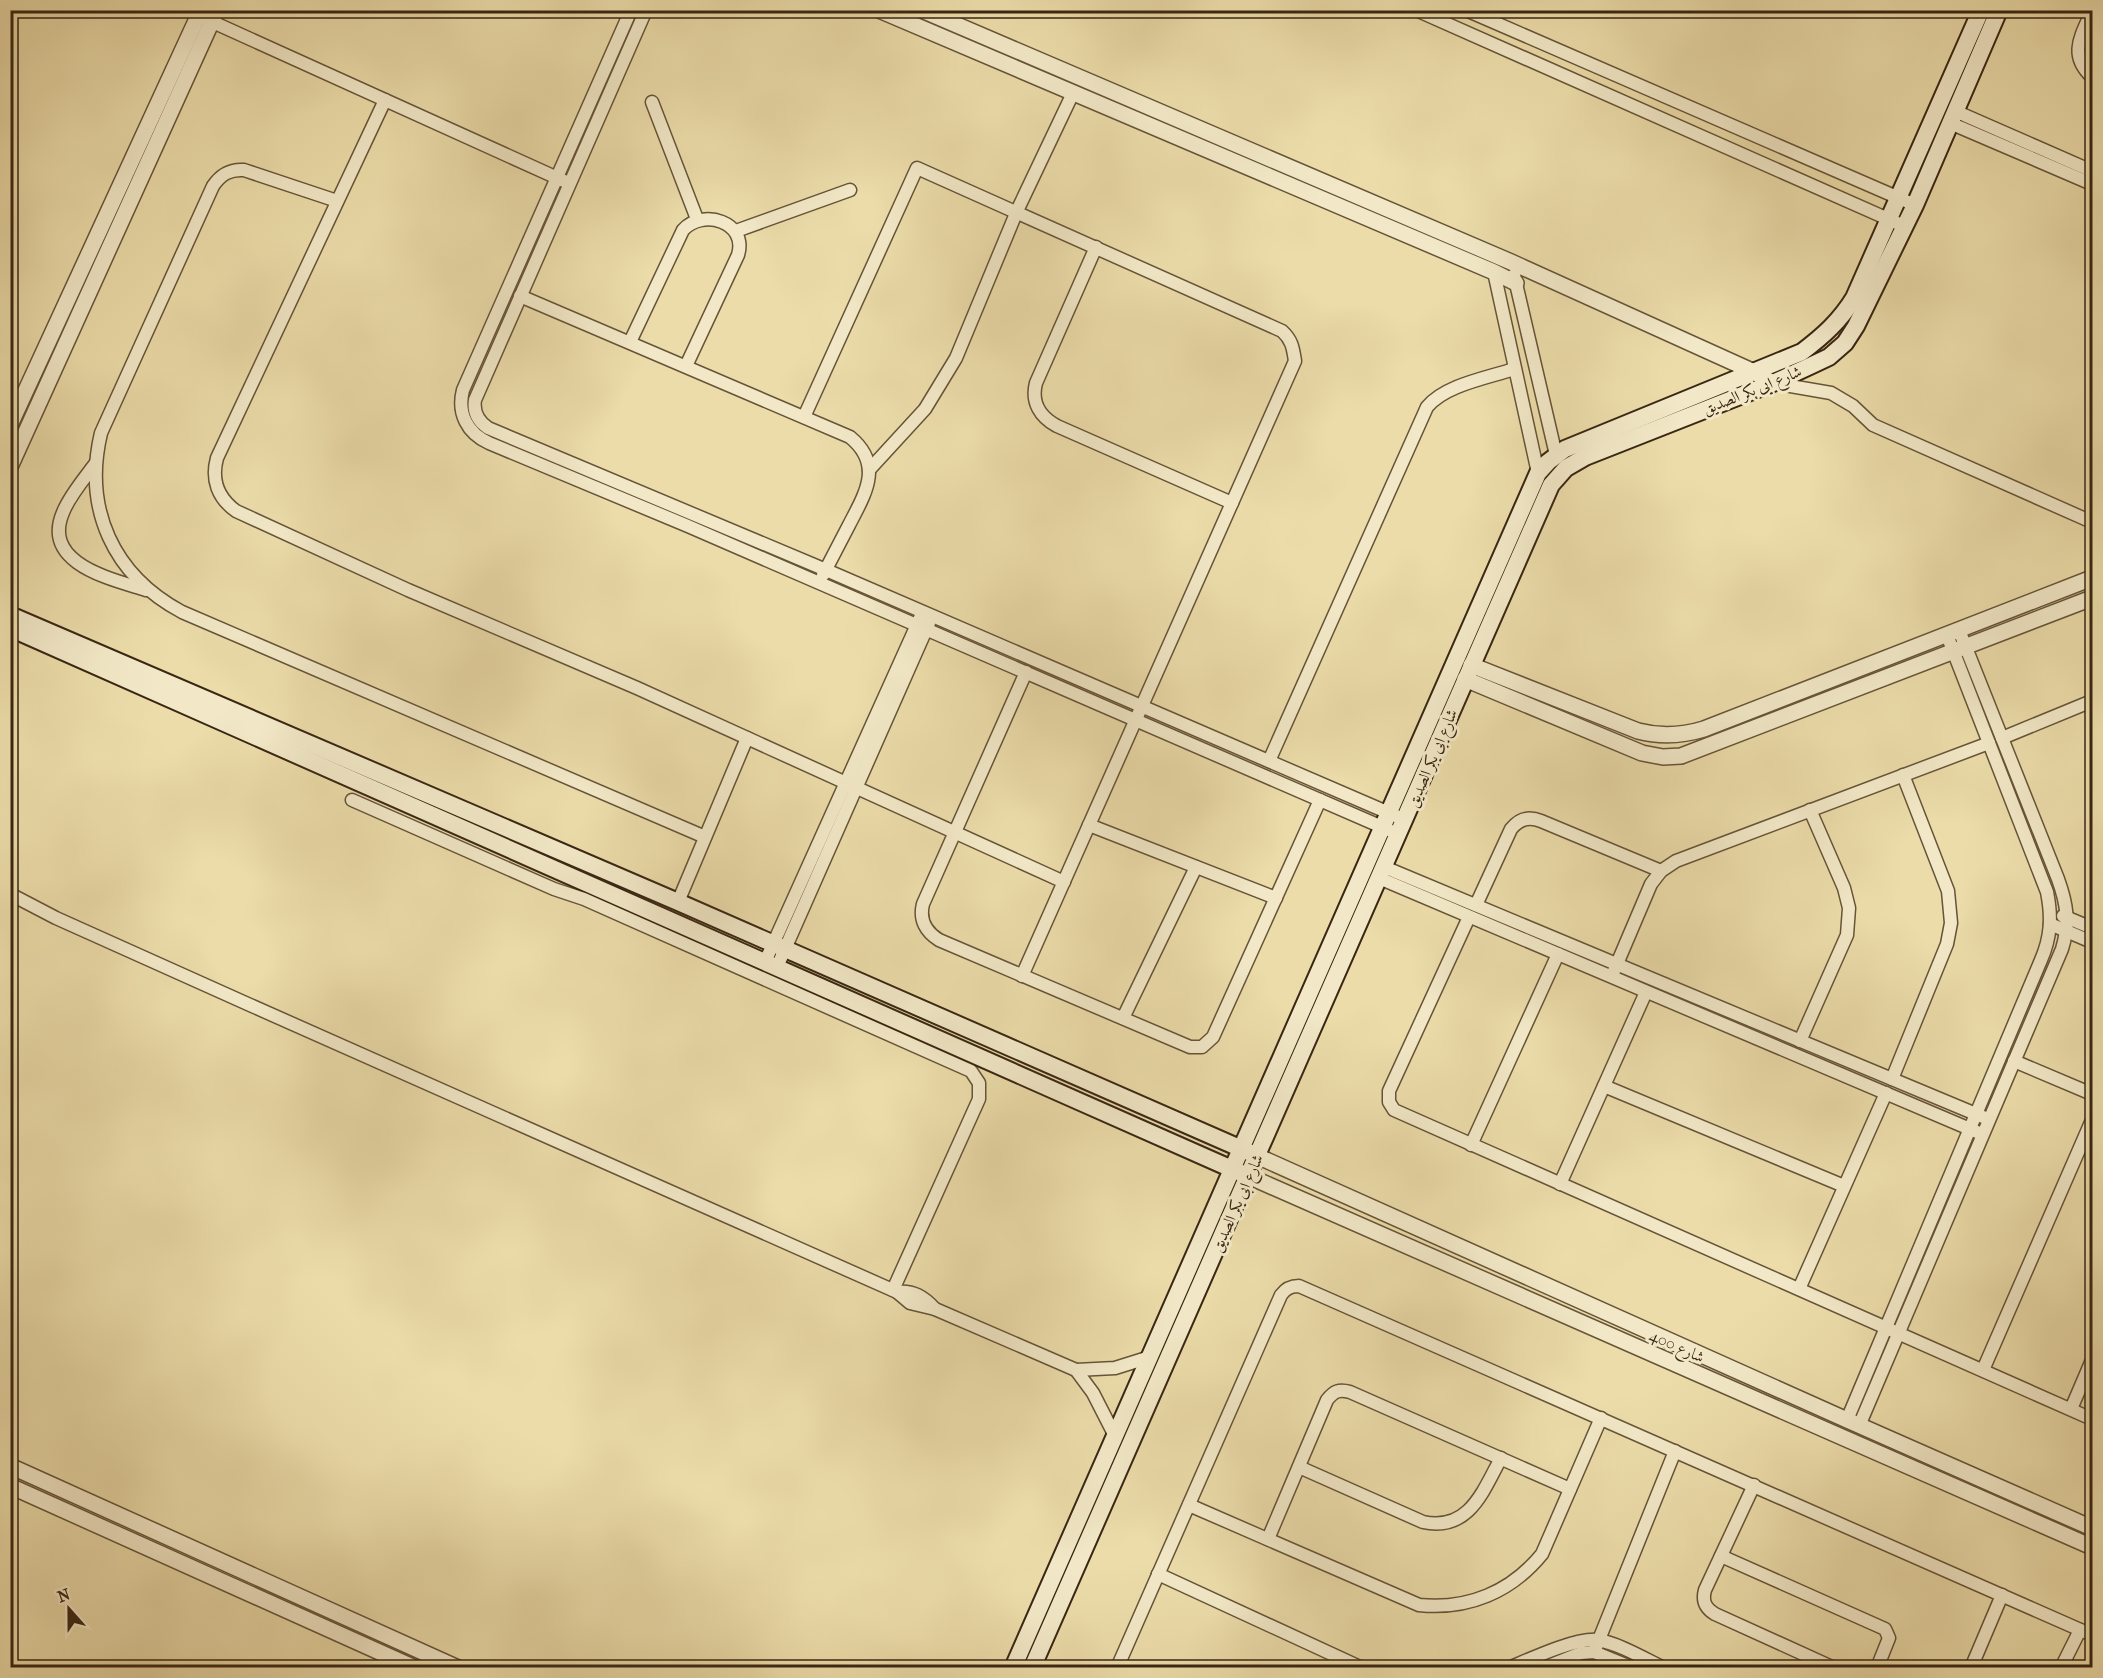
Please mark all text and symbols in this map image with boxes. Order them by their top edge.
street label: شارع ابى بكر الصديق [1700,362,1806,422]
street label: شارع ابى بكر الصديق [1403,706,1465,812]
street label: شارع ابى بكر الصديق [1207,1151,1271,1256]
street label: شارع 400 [1645,1325,1708,1370]
north arrow [39,1579,99,1639]
text: N [55,1584,74,1607]

